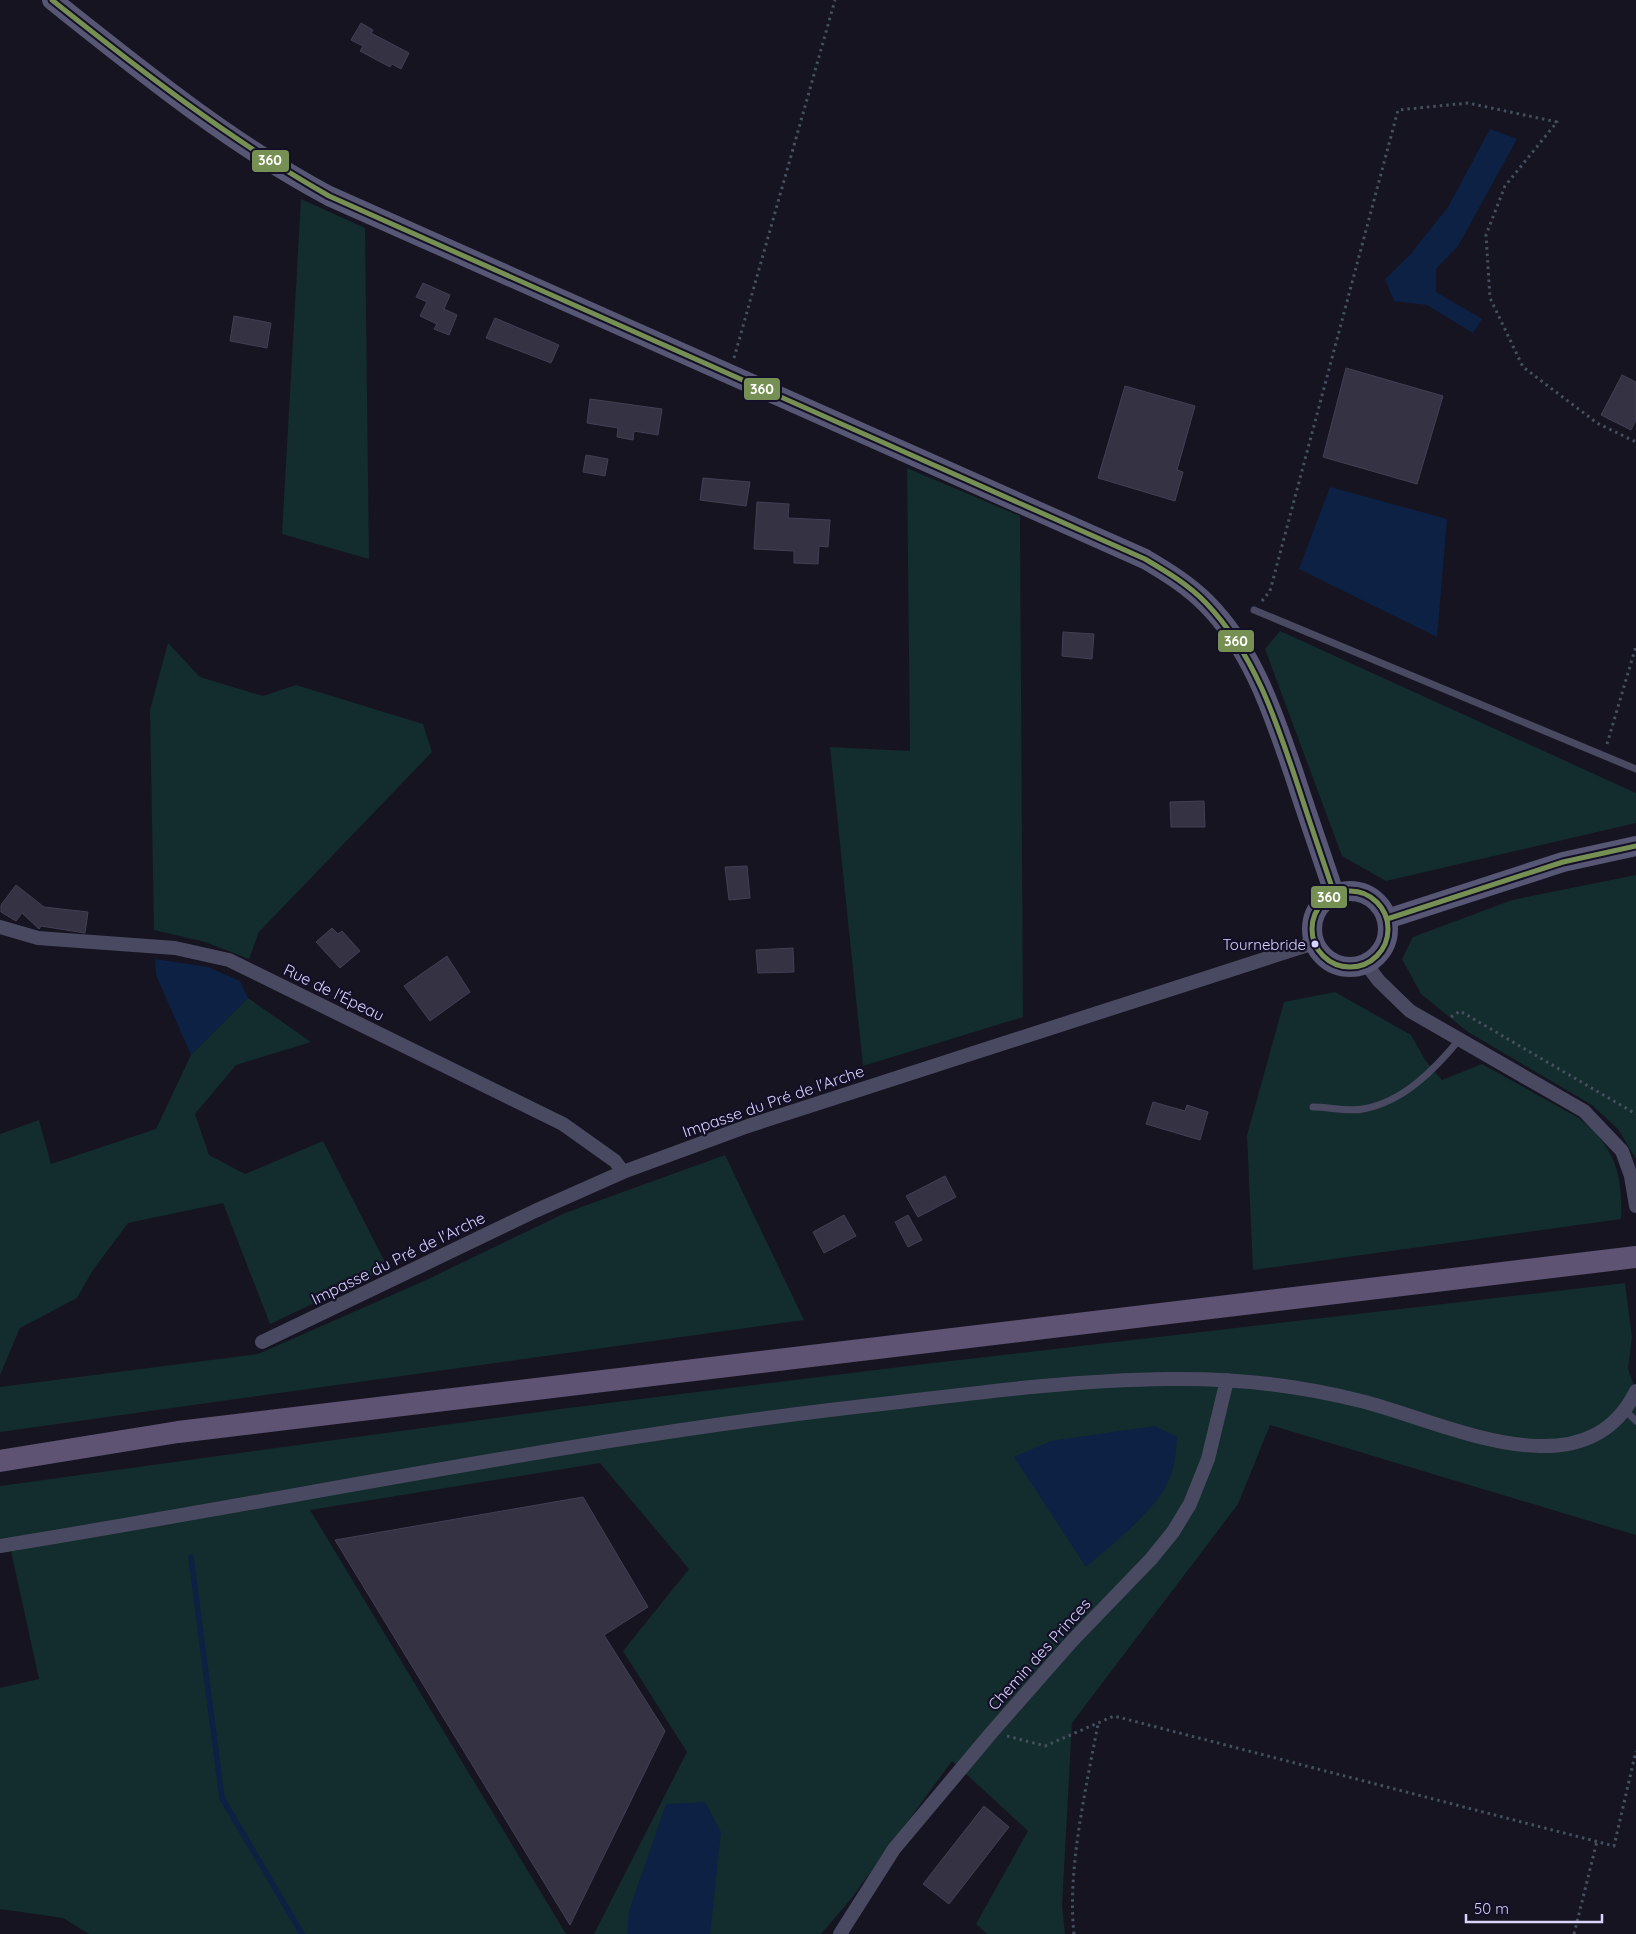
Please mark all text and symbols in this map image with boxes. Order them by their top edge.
line badge: 360 [251,149,290,173]
text: 360 [258,151,282,169]
line badge: 360 [743,377,781,401]
text: 360 [750,380,774,398]
line badge: 360 [1217,629,1255,653]
text: 360 [1224,632,1248,650]
line badge: 360 [1310,885,1348,909]
text: 360 [1317,888,1341,906]
place label: Tournebride [1223,935,1306,954]
marker: Tournebride [1310,939,1320,949]
street label: Rue de l'Épeau [280,959,388,1025]
street label: Impasse du Pré de l'Arche [679,1060,867,1142]
street label: Impasse du Pré de l'Arche [308,1207,488,1309]
street label: Chemin des Princes [983,1594,1095,1714]
scale bar [1466,1892,1602,1924]
text: 50 m [1474,1899,1509,1918]

